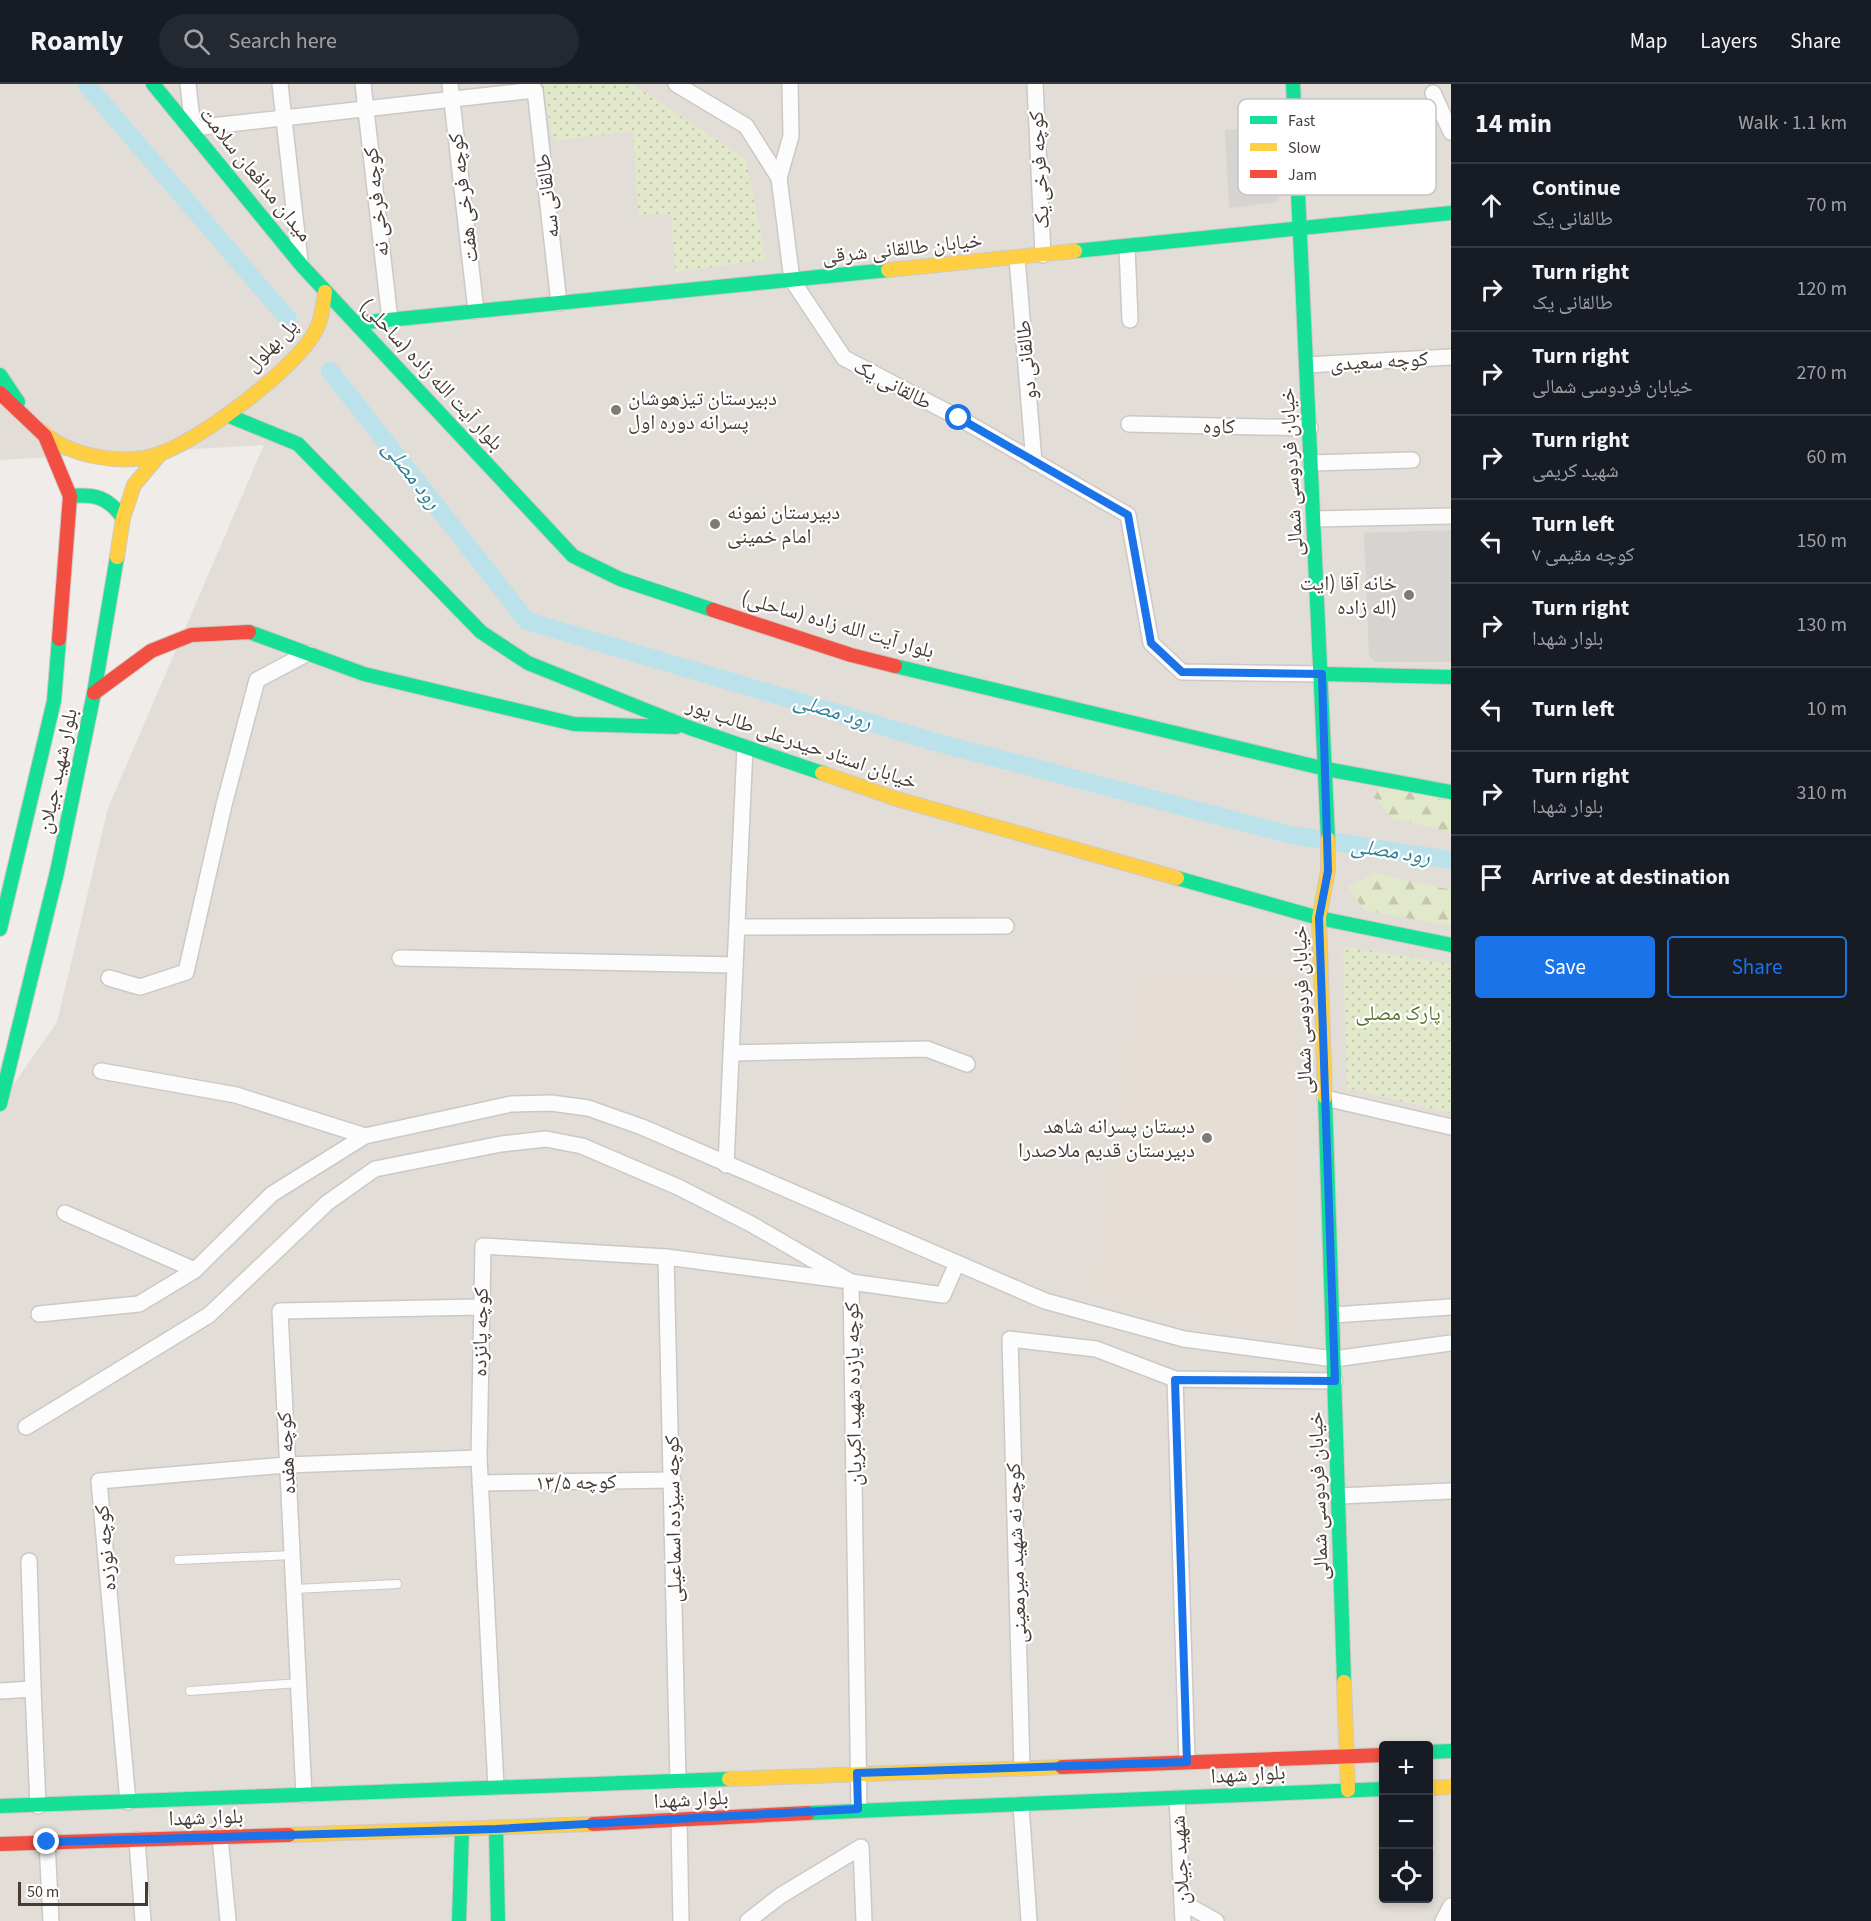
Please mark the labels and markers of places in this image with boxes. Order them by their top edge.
place label: دبیرستان تیزهوشان پسرانه دوره اول [628,383,777,437]
marker: دبیرستان تیزهوشان پسرانه دوره اول [609,403,623,417]
place label: دبیرستان نمونه امام خمینی [727,497,840,551]
marker: دبیرستان نمونه امام خمینی [708,517,722,531]
place label: خانه آقا (ایت اله زاده) [1300,568,1397,622]
marker: خانه آقا (ایت اله زاده) [1402,588,1416,602]
place label: دبستان پسرانه شاهد دبیرستان قدیم ملاصدرا [1018,1111,1195,1165]
marker: دبستان پسرانه شاهد دبیرستان قدیم ملاصدرا [1200,1131,1214,1145]

